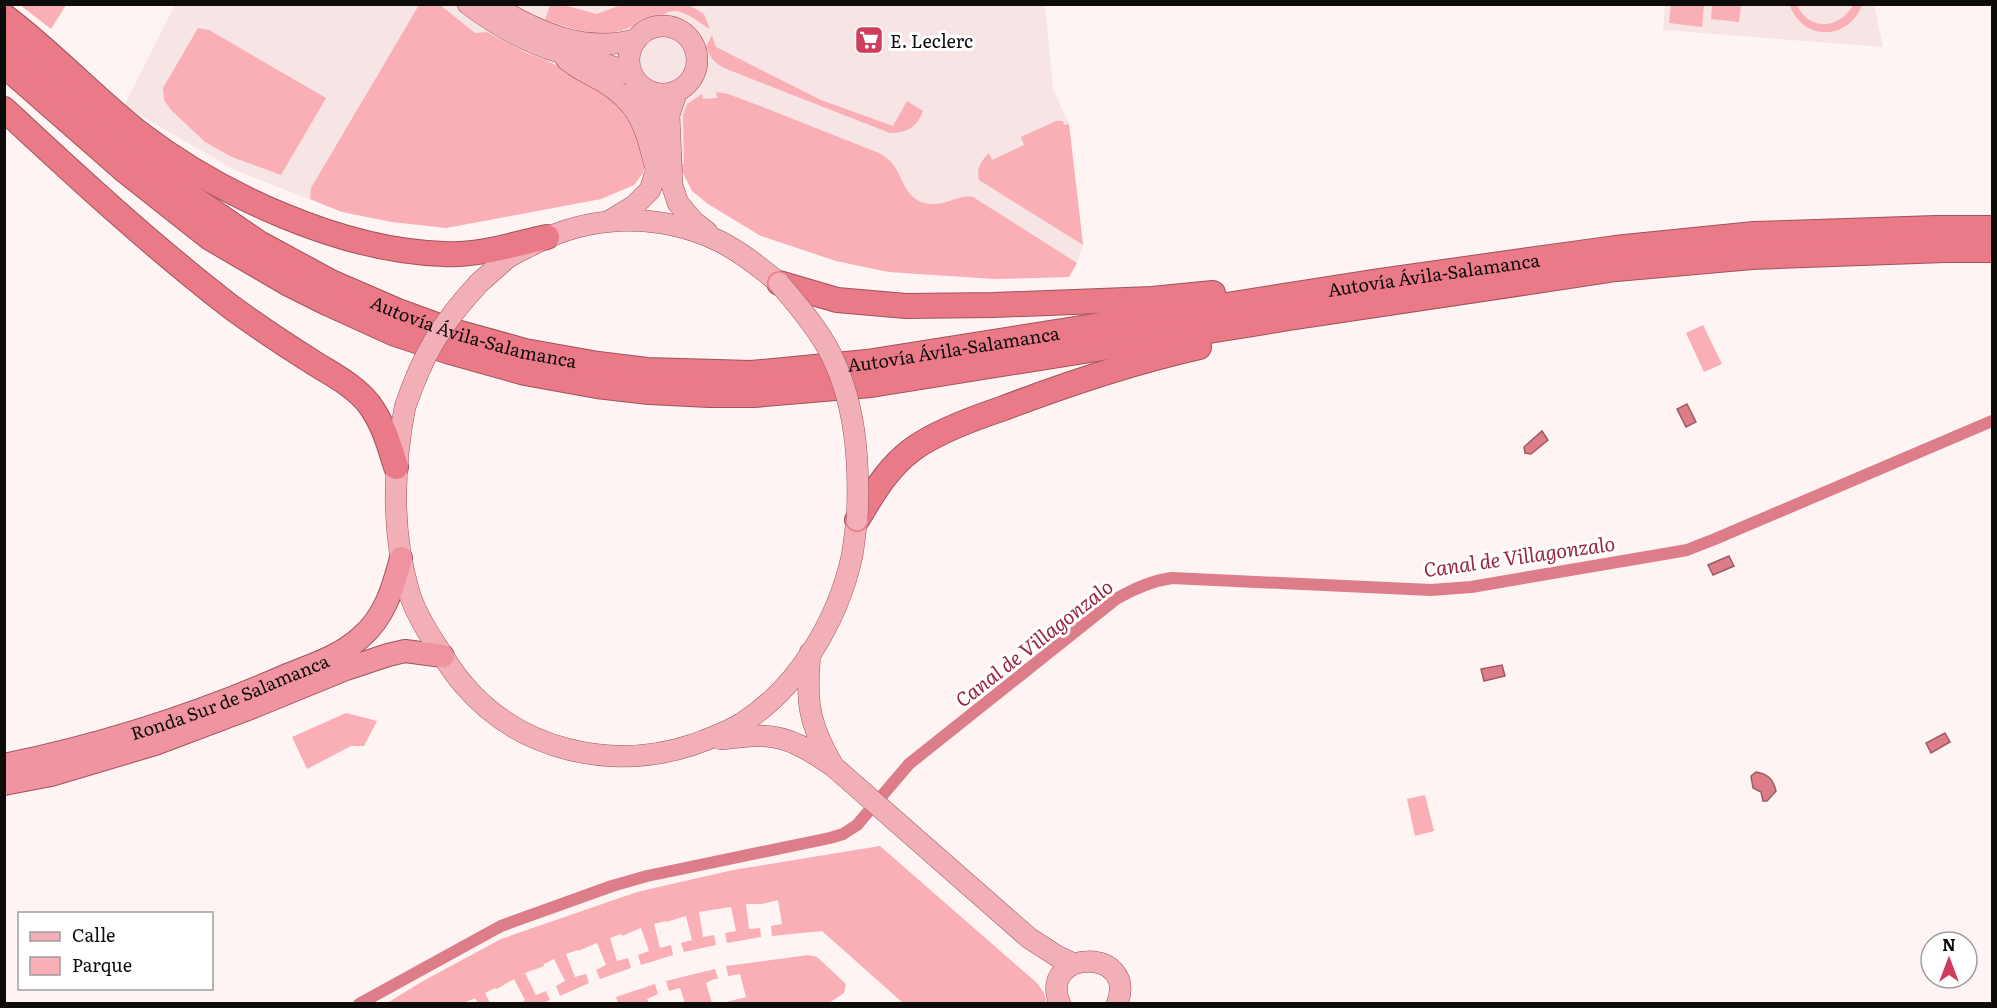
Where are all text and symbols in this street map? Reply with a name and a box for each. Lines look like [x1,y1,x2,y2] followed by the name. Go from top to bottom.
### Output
[853,24,885,56] supermarket icon: E. Leclerc
[890,27,973,54] place label: E. Leclerc
[1326,245,1542,302] street label: Autovía Ávila-Salamanca
[367,287,579,374] street label: Autovía Ávila-Salamanca
[846,318,1062,377] street label: Autovía Ávila-Salamanca
[1421,527,1617,583] water label: Canal de Villagonzalo
[948,571,1118,713] water label: Canal de Villagonzalo
[127,646,333,746] street label: Ronda Sur de Salamanca
[18,912,213,990] legend
[72,921,115,948] text: Calle
[1919,930,1979,990] north arrow
[1942,932,1956,956] text: N
[72,951,132,978] text: Parque

